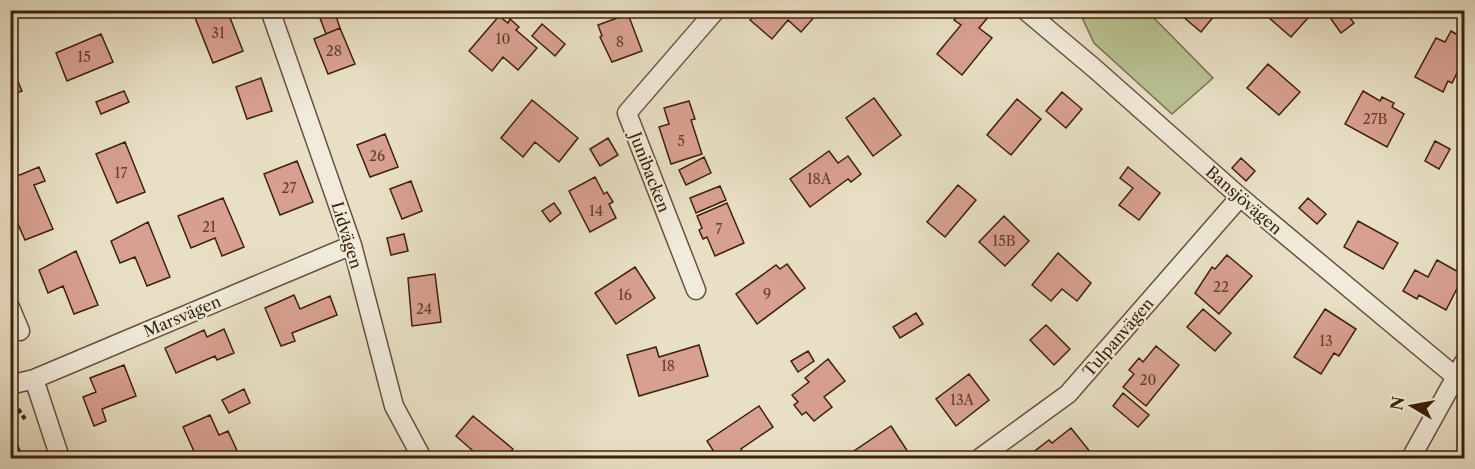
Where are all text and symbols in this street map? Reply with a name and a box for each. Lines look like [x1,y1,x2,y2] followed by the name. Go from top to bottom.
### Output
[211,24,225,42] house number: 31
[496,30,510,48] house number: 10
[616,33,624,51] house number: 8
[326,42,342,60] house number: 28
[77,48,91,66] house number: 15
[1363,110,1388,128] house number: 27B
[624,126,674,215] street label: Junibacken
[677,132,685,150] house number: 5
[369,147,385,165] house number: 26
[1202,161,1286,239] street label: Bansjövägen
[115,164,127,182] house number: 17
[807,170,832,188] house number: 18A
[282,179,297,197] house number: 27
[327,199,367,271] street label: Lidvägen
[589,202,603,220] house number: 14
[202,218,216,236] house number: 21
[716,220,723,238] house number: 7
[992,232,1016,250] house number: 15B
[1213,278,1229,296] house number: 22
[763,285,771,303] house number: 9
[618,286,632,304] house number: 16
[140,291,224,341] street label: Marsvägen
[1078,293,1158,381] street label: Tulpanvägen
[416,300,432,318] house number: 24
[1319,332,1333,350] house number: 13
[661,357,675,375] house number: 18
[1140,371,1157,389] house number: 20
[1382,376,1442,436] north arrow
[950,391,975,409] house number: 13A
[1386,395,1408,412] text: N

